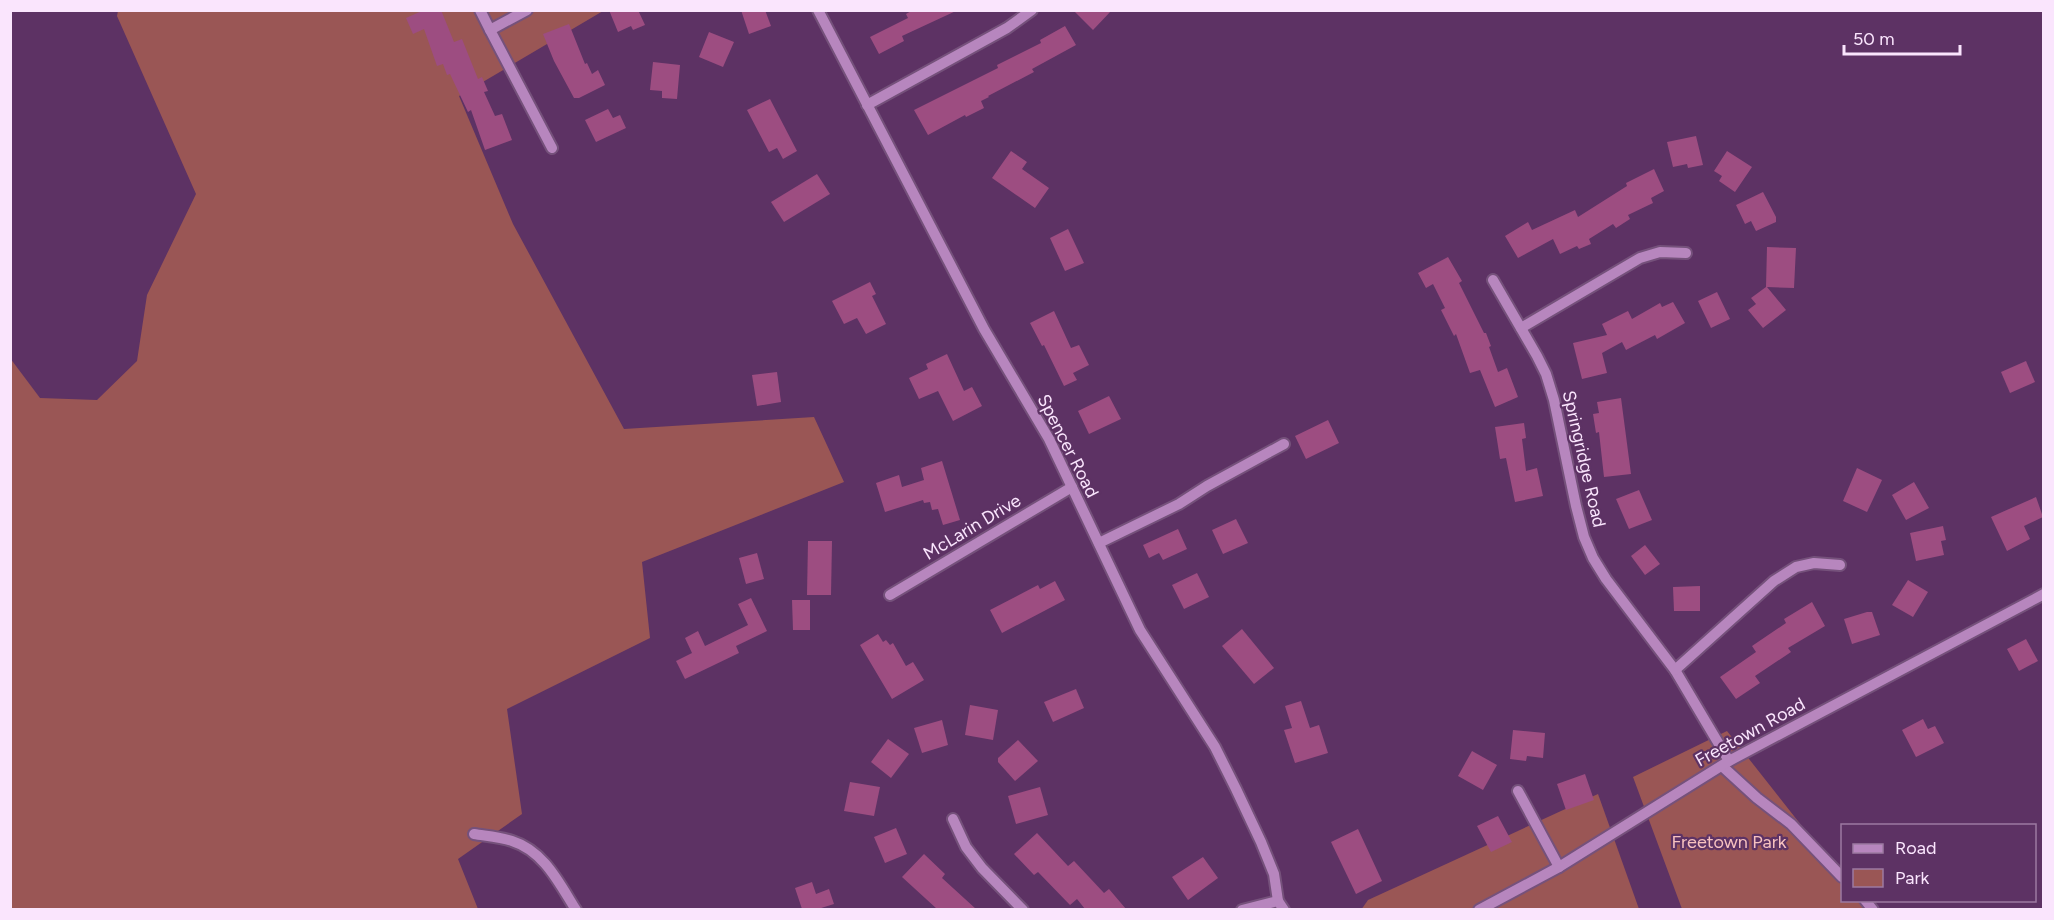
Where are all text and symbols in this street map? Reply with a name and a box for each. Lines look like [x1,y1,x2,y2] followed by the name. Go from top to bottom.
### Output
[1844,18,1960,56] scale bar
[1853,28,1895,50] text: 50 m
[1558,388,1610,530] street label: Springridge Road
[1033,391,1103,501] street label: Spencer Road
[919,489,1025,565] street label: McLarin Drive
[1691,693,1809,771] street label: Freetown Road
[1841,824,2036,902] legend
[1671,831,1787,853] park label: Freetown Park
[1895,837,1936,859] text: Road
[1895,867,1930,889] text: Park

